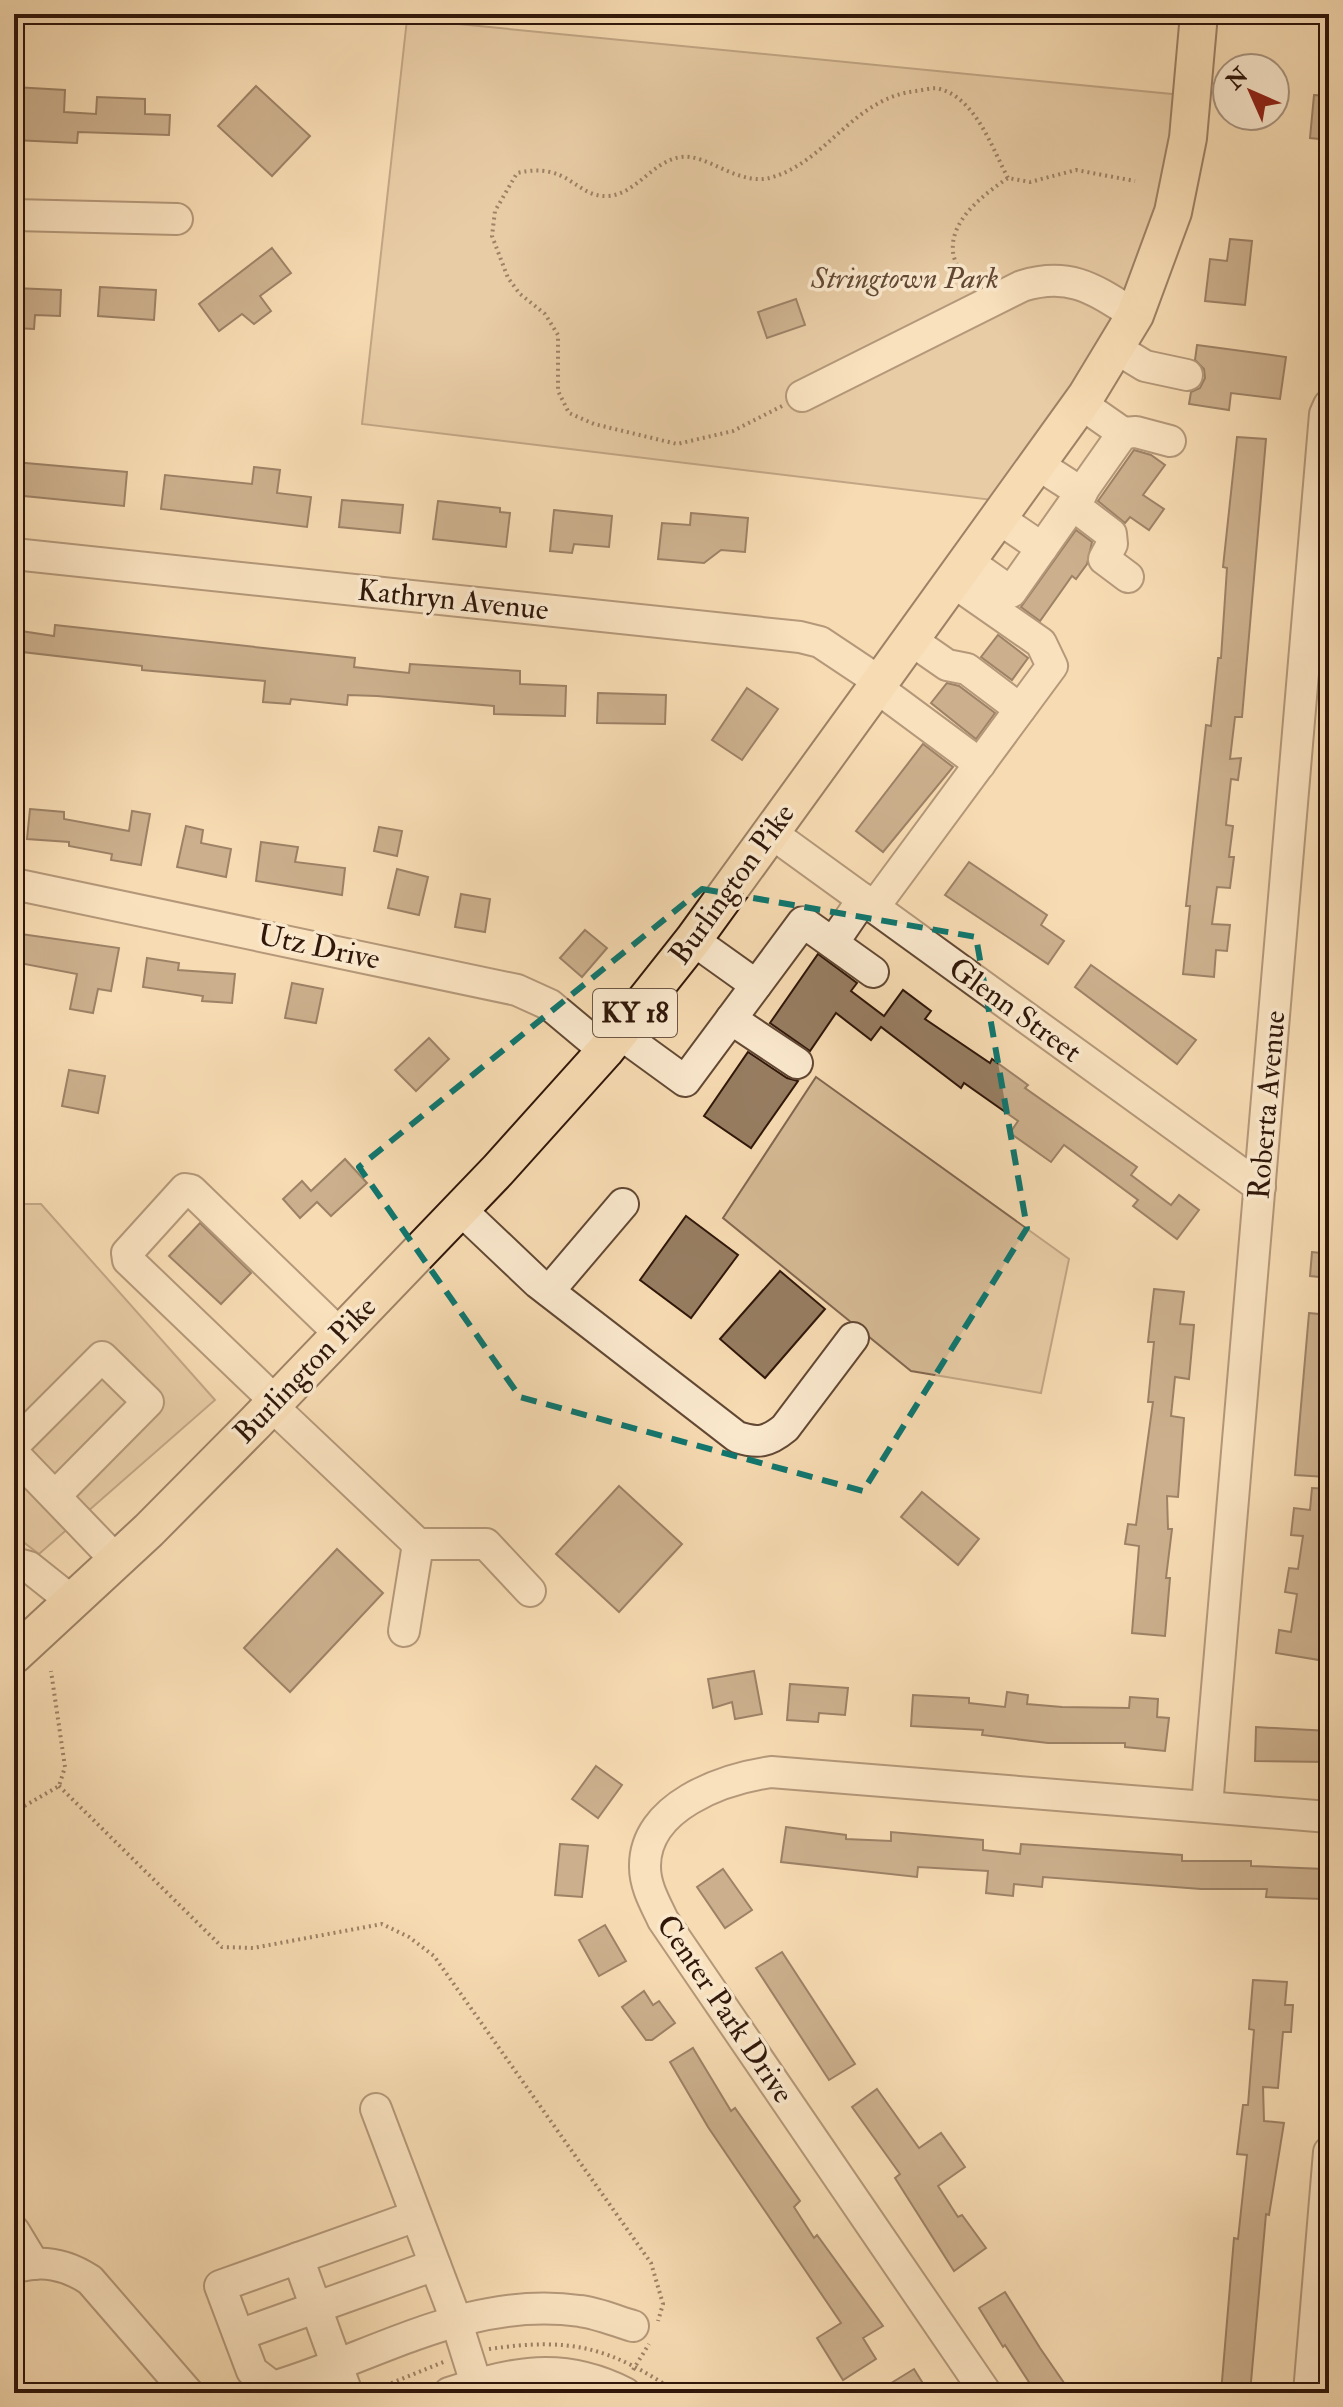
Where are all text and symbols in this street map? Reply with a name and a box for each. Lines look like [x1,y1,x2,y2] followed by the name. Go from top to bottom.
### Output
[1211,52,1291,132] north arrow
[1220,61,1255,96] text: N
[810,260,999,297] park label: Stringtown Park
[356,572,550,628] street label: Kathryn Avenue
[661,796,803,972] street label: Burlington Pike
[255,916,383,978] street label: Utz Drive
[941,950,1089,1071] street label: Glenn Street
[593,989,677,1037] road number: KY 18
[1240,1009,1294,1201] street label: Roberta Avenue
[226,1289,384,1451] street label: Burlington Pike
[648,1908,802,2110] street label: Center Park Drive

